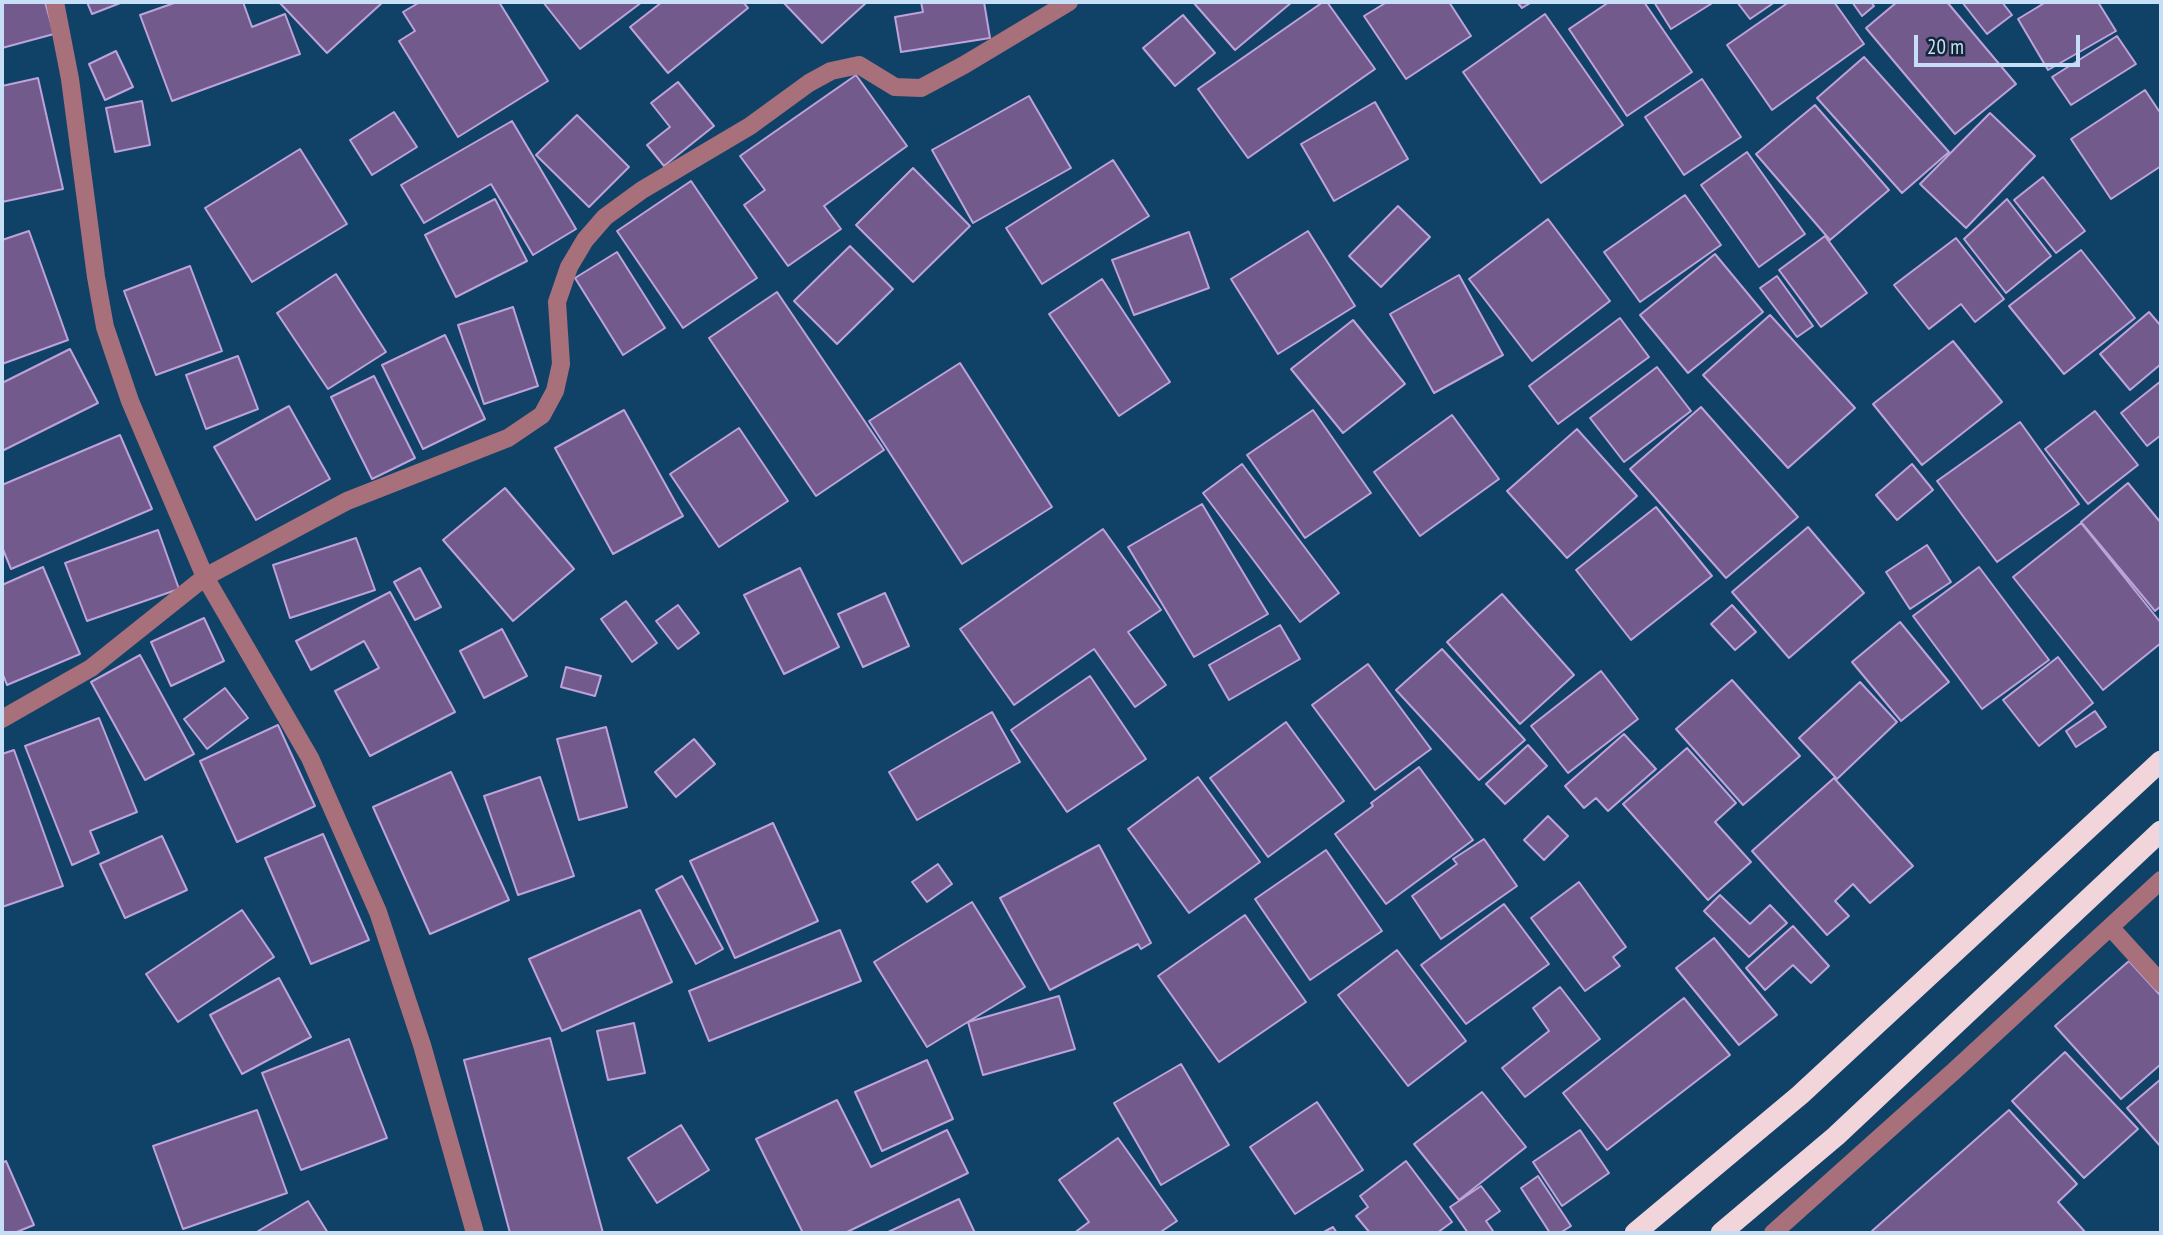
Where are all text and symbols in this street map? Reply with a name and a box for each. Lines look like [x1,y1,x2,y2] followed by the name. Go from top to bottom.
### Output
[1918,21,2084,65] scale bar
[1927,33,1964,60] text: 20 m

